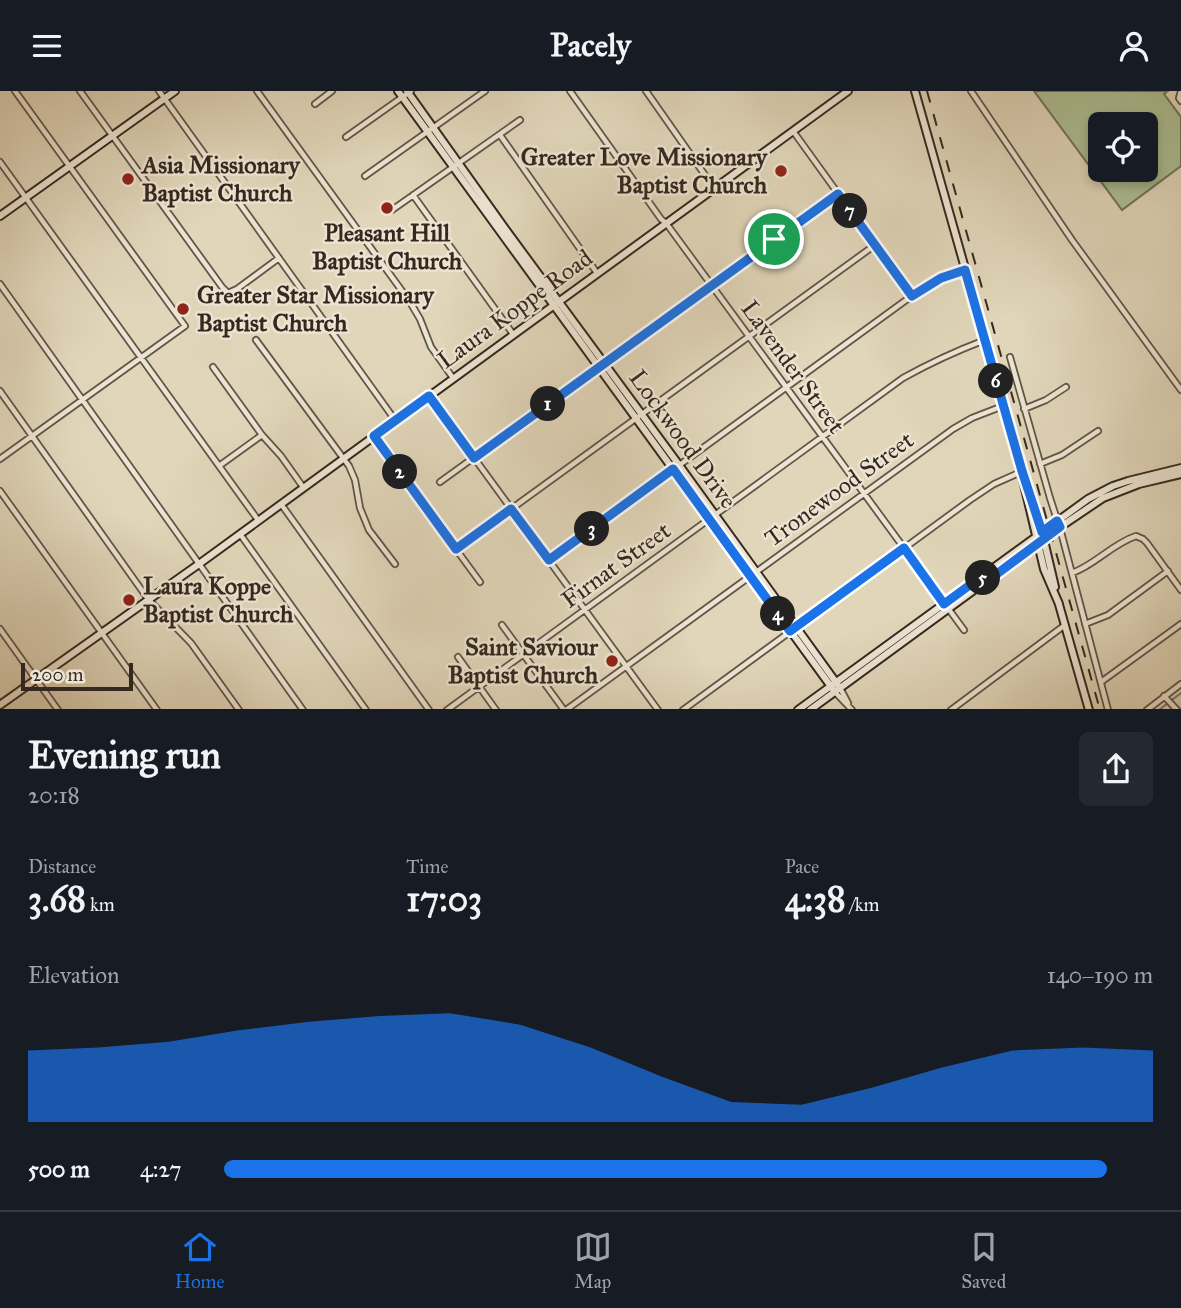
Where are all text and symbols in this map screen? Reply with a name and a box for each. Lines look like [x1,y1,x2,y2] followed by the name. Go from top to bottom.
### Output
[550,26,631,65] text: Pacely
[28,27,66,65] icon: menu
[1115,27,1153,65] icon: person
[1088,112,1158,182] map controls
[1088,112,1158,182] button: locate
[521,142,769,200] place label: Greater Love Missionary Baptist Church
[140,150,302,208] place label: Asia Missionary Baptist Church
[773,163,789,179] marker: Greater Love Missionary Baptist Church
[120,171,136,187] marker: Asia Missionary Baptist Church
[832,193,868,229] pin: 7
[844,199,855,222] text: 7
[379,200,395,216] marker: Pleasant Hill Baptist Church
[744,209,804,269] pin
[312,218,463,276] place label: Pleasant Hill Baptist Church
[755,220,793,258] icon: arrive
[432,243,598,375] street label: Laura Koppe Road
[197,280,435,338] place label: Greater Star Missionary Baptist Church
[735,294,852,440] street label: Lavender Street
[175,301,191,317] marker: Greater Star Missionary Baptist Church
[978,363,1014,399] pin: 6
[623,364,743,514] street label: Lockwood Drive
[991,369,1000,392] text: 6
[530,387,566,421] pin: 1
[544,392,551,415] text: 1
[759,425,920,553] street label: Tronewood Street
[382,455,418,489] pin: 2
[395,460,404,483] text: 2
[574,511,610,547] pin: 3
[556,515,677,615] street label: Firnat Street
[588,517,595,540] text: 3
[965,561,1000,595] pin: 5
[978,566,987,589] text: 5
[143,571,294,629] place label: Laura Koppe Baptist Church
[121,592,137,608] marker: Laura Koppe Baptist Church
[760,596,796,631] pin: 4
[772,602,783,625] text: 4
[448,632,599,690] place label: Saint Saviour Baptist Church
[604,653,620,669] marker: Saint Saviour Baptist Church
[21,661,133,692] scale bar
[32,663,84,686] text: 200 m
[28,732,221,778] text: Evening run
[1079,732,1153,806] button: share
[28,781,80,809] text: 20:18
[28,855,96,878] text: Distance
[406,855,448,878] text: Time
[785,855,819,878] text: Pace
[28,878,86,921] text: 3.68
[406,878,482,921] text: 17:03
[785,878,846,921] text: 4:38
[86,893,115,916] text: km
[846,893,880,916] text: /km
[28,961,119,989] text: Elevation
[1047,961,1153,989] text: 140–190 m
[28,1155,90,1183] text: 500 m
[140,1155,182,1183] text: 4:27
[175,1228,224,1293] tab: Home
[574,1228,612,1293] tab: Map
[961,1228,1006,1293] tab: Saved

